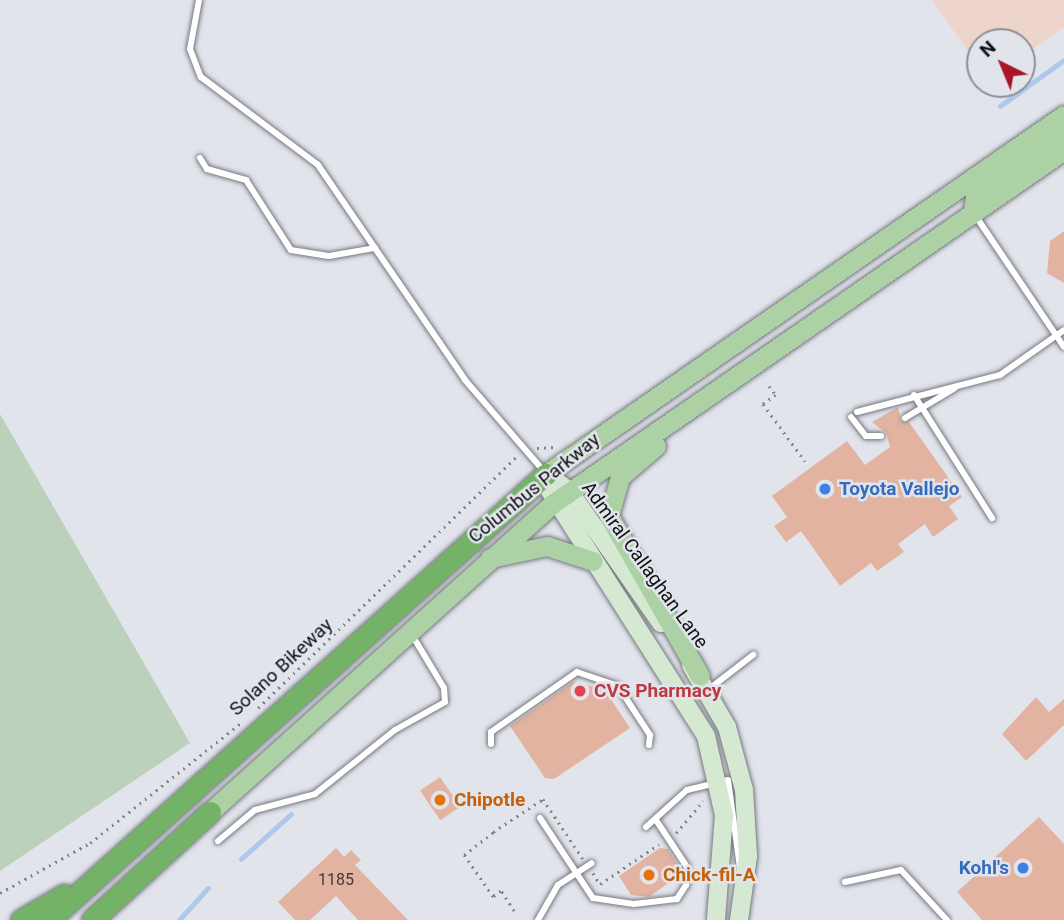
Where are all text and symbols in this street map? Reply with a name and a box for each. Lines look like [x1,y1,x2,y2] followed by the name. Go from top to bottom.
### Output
[966,28,1036,98] north arrow
[975,36,1000,62] text: N
[464,428,604,548] street label: Columbus Parkway
[577,477,713,653] street label: Admiral Callaghan Lane
[839,478,959,500] place label: Toyota Vallejo
[817,481,833,497] marker: Toyota Vallejo
[225,613,337,721] street label: Solano Bikeway
[594,680,721,702] place label: CVS Pharmacy
[572,683,588,699] marker: CVS Pharmacy
[454,789,525,811] place label: Chipotle
[432,792,448,808] marker: Chipotle
[959,857,1009,879] place label: Kohl's
[1015,860,1031,876] marker: Kohl's
[663,864,756,886] place label: Chick-fil-A
[641,867,657,883] marker: Chick-fil-A
[318,870,354,890] house number: 1185

